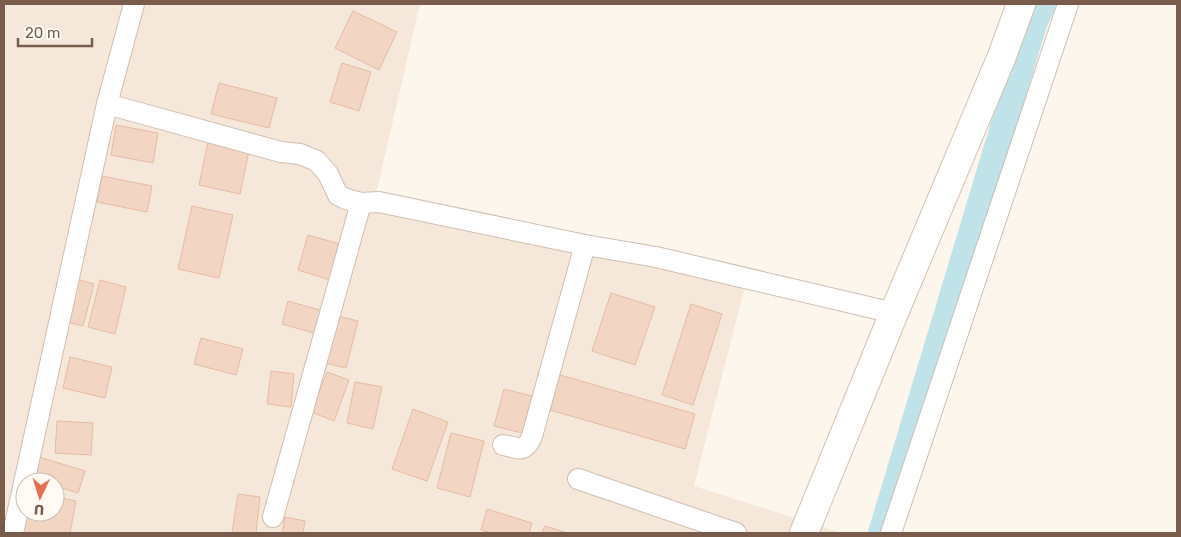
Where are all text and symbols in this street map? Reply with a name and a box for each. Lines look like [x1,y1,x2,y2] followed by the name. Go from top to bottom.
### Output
[18,15,91,47] scale bar
[25,24,60,42] text: 20 m
[15,472,65,522] north arrow
[33,501,45,518] text: U

